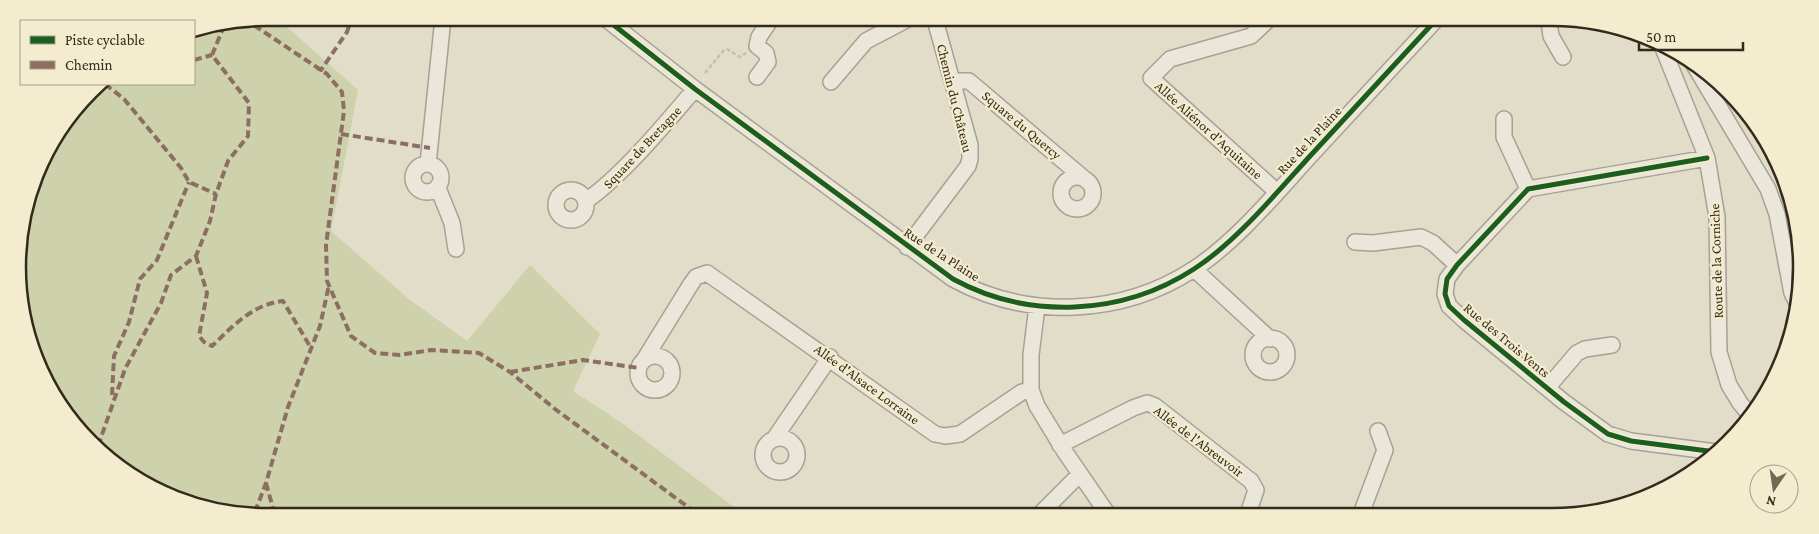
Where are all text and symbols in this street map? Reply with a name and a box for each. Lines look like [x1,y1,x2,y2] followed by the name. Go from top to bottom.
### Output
[20,20,195,85] legend
[1639,20,1743,52] scale bar
[1646,29,1676,45] text: 50 m
[65,32,145,49] text: Piste cyclable
[934,42,976,154] street label: Chemin du Château
[65,57,113,73] text: Chemin
[1152,78,1266,182] street label: Allée Aliénor d'Aquitaine
[979,87,1065,163] street label: Square du Quercy
[600,102,684,192] street label: Square de Bretagne
[1273,103,1345,177] street label: Rue de la Plaine
[1706,203,1726,319] street label: Route de la Corniche
[901,224,983,284] street label: Rue de la Plaine
[1461,299,1553,381] street label: Rue des Trois Vents
[811,340,923,428] street label: Allée d'Alsace Lorraine
[1151,402,1247,480] street label: Allée de l'Abreuvoir
[1749,464,1799,514] north arrow
[1764,493,1778,511] text: N

